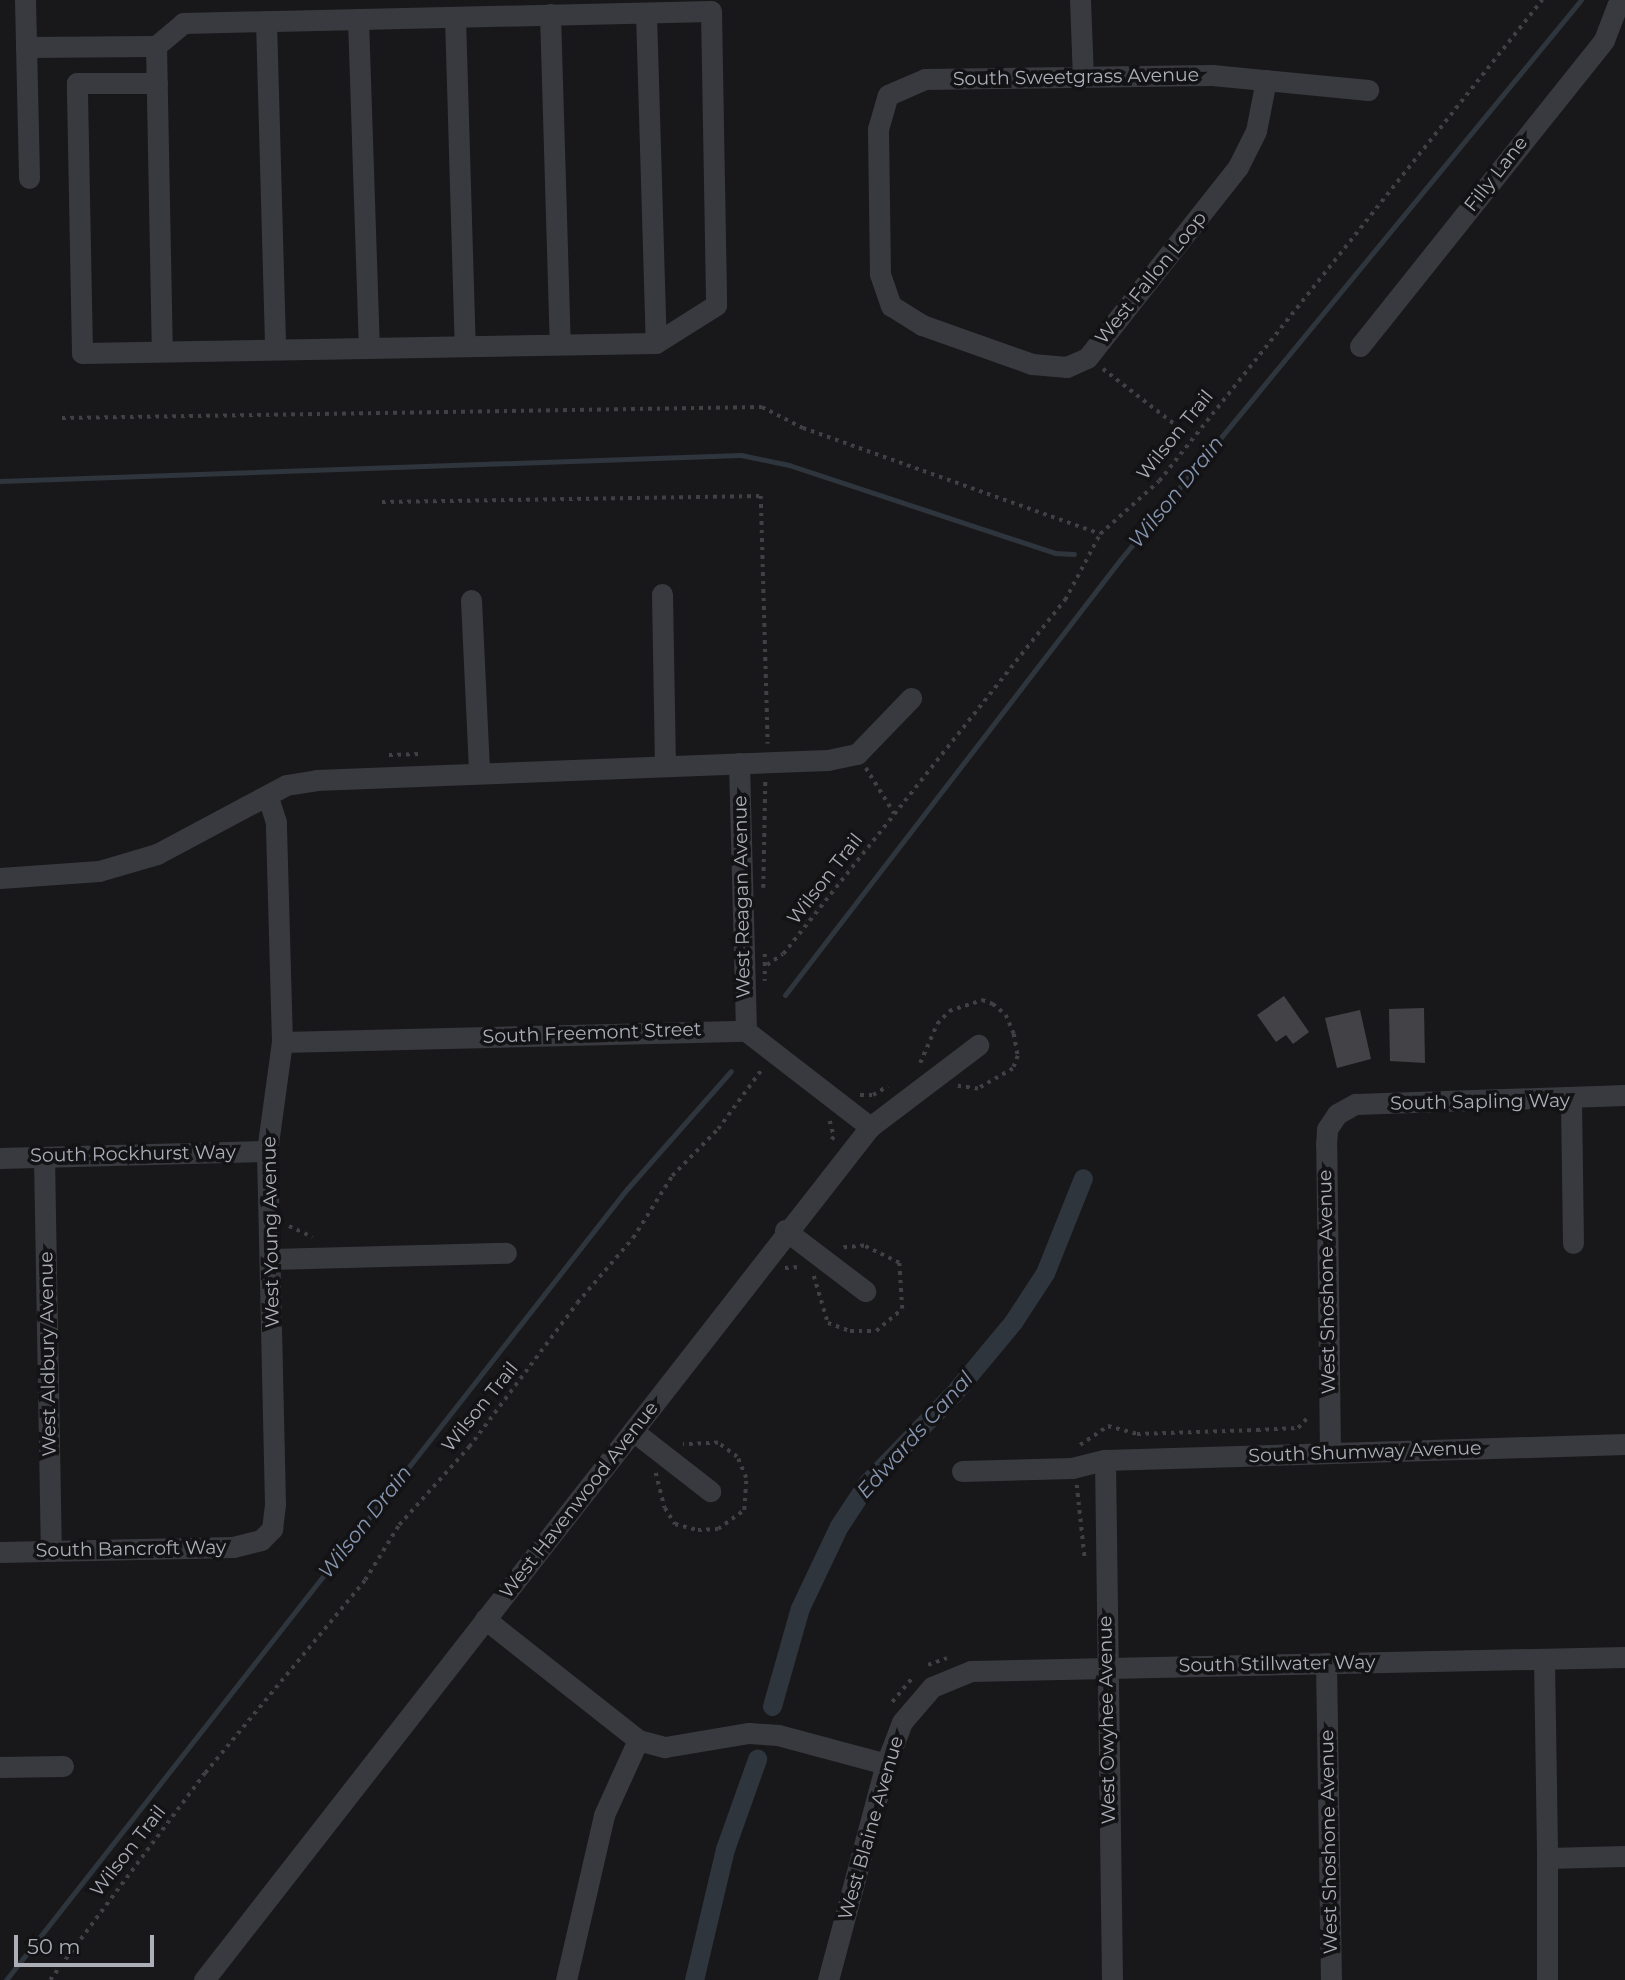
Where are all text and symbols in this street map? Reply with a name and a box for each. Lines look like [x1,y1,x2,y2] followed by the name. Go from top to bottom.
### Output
[953,63,1199,91] street label: South Sweetgrass Avenue
[1460,132,1532,216] street label: Filly Lane
[1091,207,1211,349] street label: West Fallon Loop
[1132,386,1218,484] street label: Wilson Trail
[1123,431,1229,553] water label: Wilson Drain
[729,795,755,999] street label: West Reagan Avenue
[782,829,868,929] street label: Wilson Trail
[482,1018,702,1048] street label: South Freemont Street
[1390,1089,1570,1115] street label: South Sapling Way
[258,1136,284,1328] street label: West Young Avenue
[30,1141,236,1167] street label: South Rockhurst Way
[1314,1169,1340,1395] street label: West Shoshone Avenue
[35,1251,61,1457] street label: West Aldbury Avenue
[437,1358,523,1456] street label: Wilson Trail
[852,1367,978,1503] water label: Edwards Canal
[495,1397,663,1603] street label: West Havenwood Avenue
[1248,1437,1482,1467] street label: South Shumway Avenue
[313,1460,417,1584] water label: Wilson Drain
[36,1536,226,1562] street label: South Bancroft Way
[1094,1615,1120,1825] street label: West Owyhee Avenue
[1178,1651,1376,1677] street label: South Stillwater Way
[1316,1729,1342,1955] street label: West Shoshone Avenue
[834,1733,908,1923] street label: West Blaine Avenue
[85,1801,171,1901] street label: Wilson Trail
[18,1920,158,1964] scale bar
[27,1934,81,1959] text: 50 m

